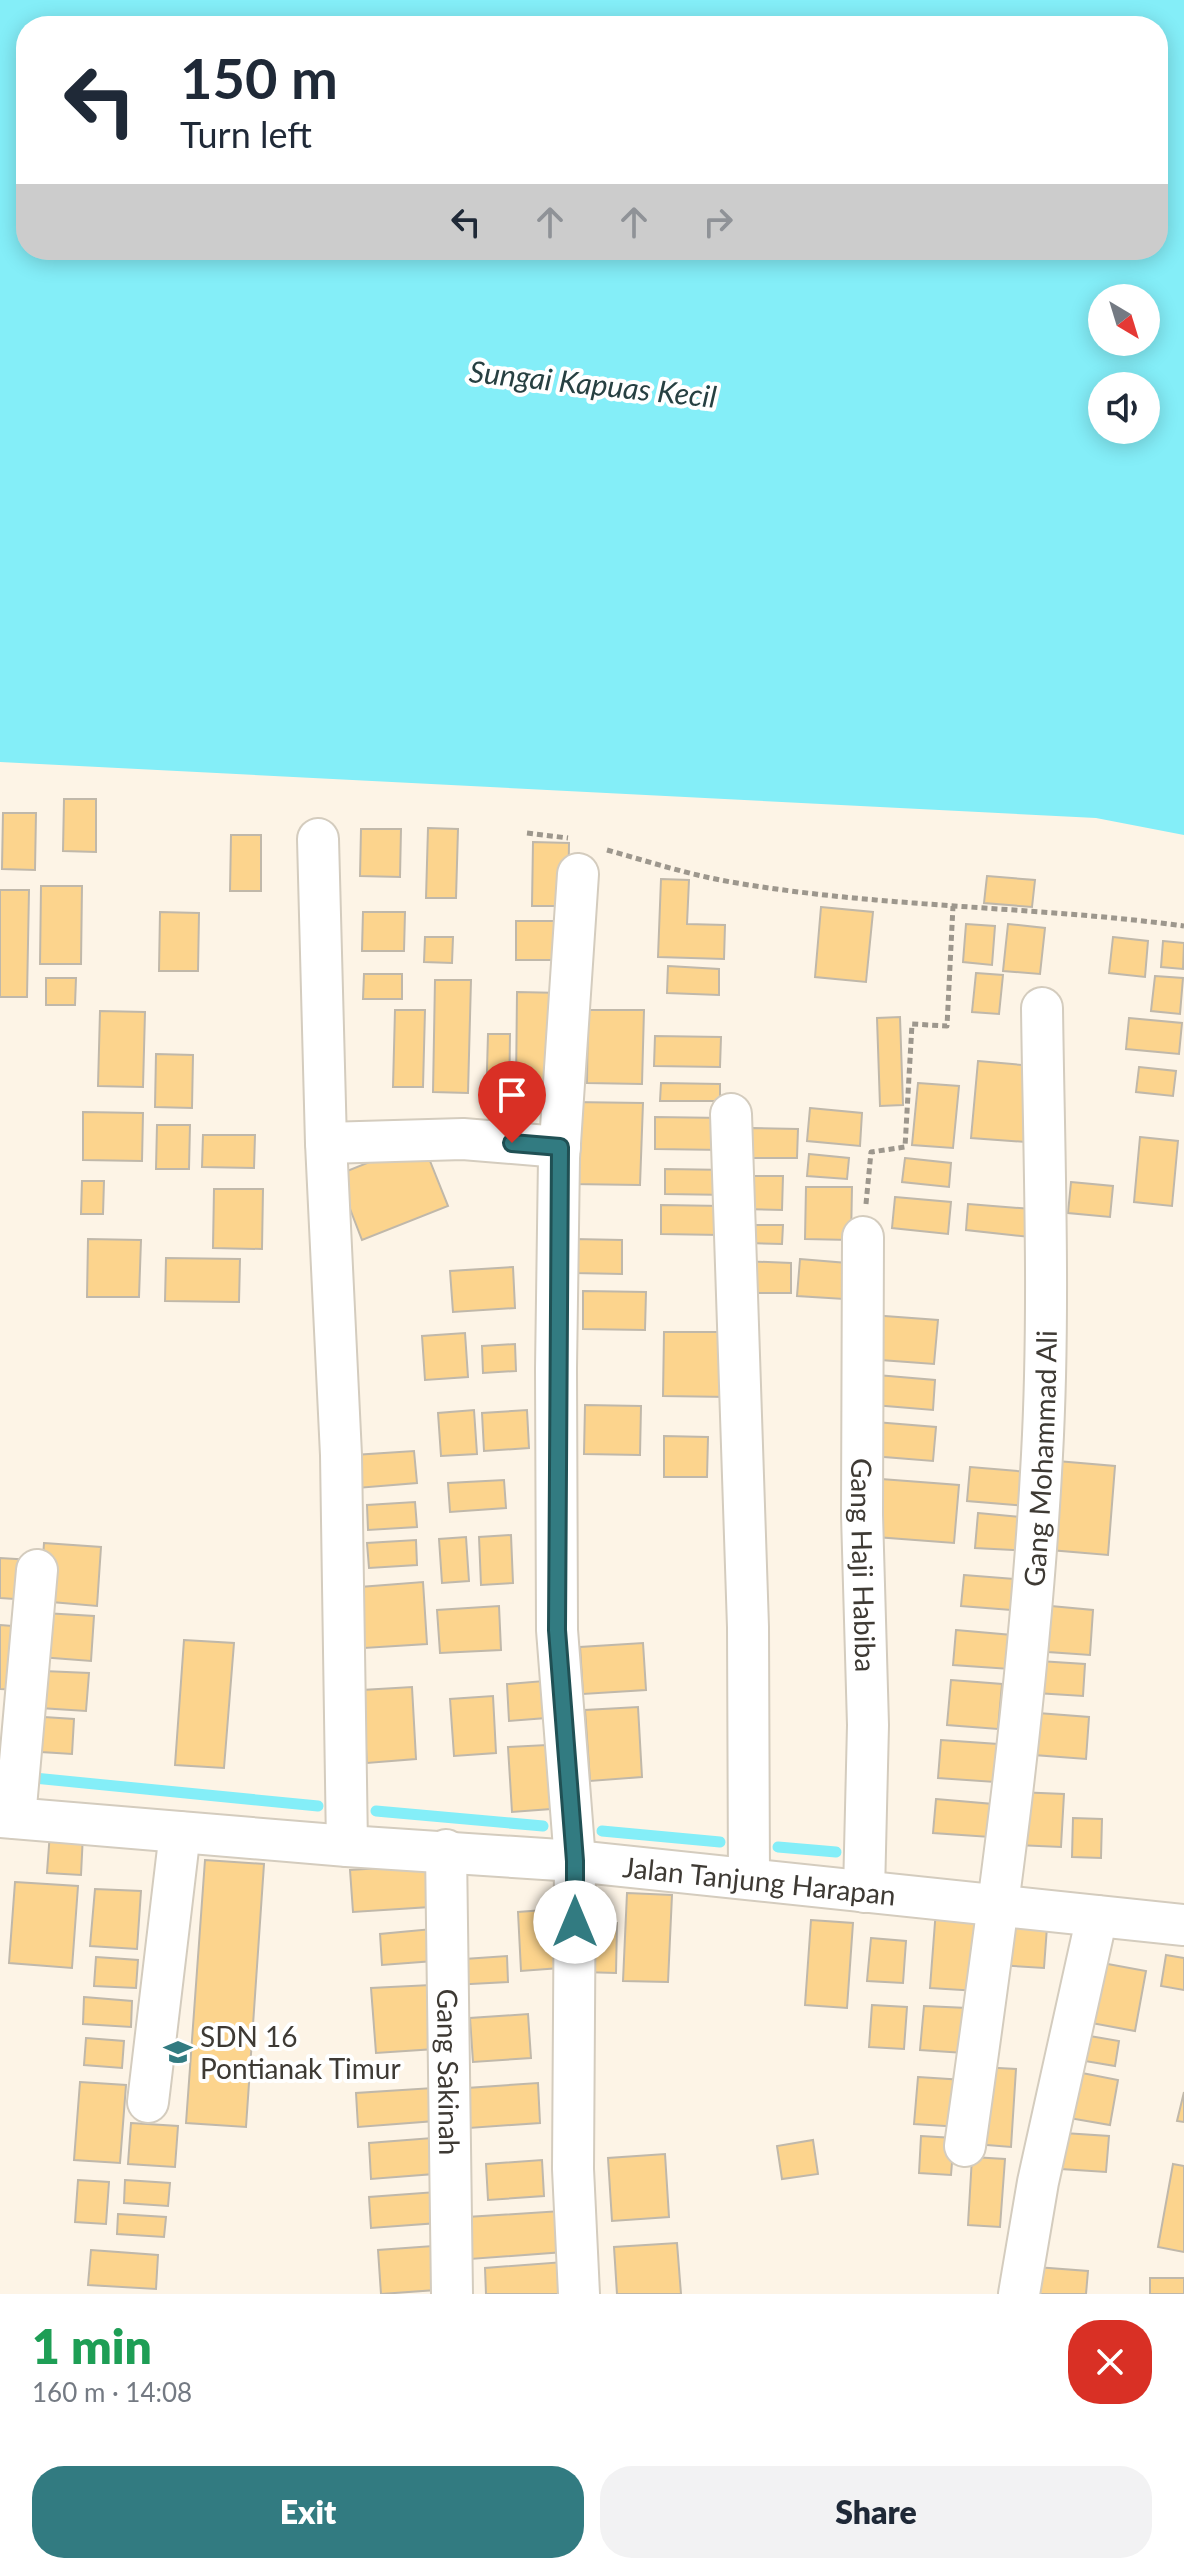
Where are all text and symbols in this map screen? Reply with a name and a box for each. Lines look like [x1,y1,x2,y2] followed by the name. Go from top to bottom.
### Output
[180,44,338,111] text: 150 m
[48,48,152,152] icon: left
[180,112,312,156] text: Turn left
[444,200,488,244] icon: left
[528,200,572,244] icon: ahead
[612,200,656,244] icon: ahead
[696,200,740,244] icon: right
[1088,284,1160,356] north arrow
[1088,284,1160,444] map controls
[468,352,719,414] water label: Sungai Kapuas Kecil
[1088,372,1160,444] button: sound
[478,1061,546,1143] pin
[490,1073,534,1117] icon: arrive
[1016,1330,1063,1588] street label: Gang Mohammad Ali
[845,1458,883,1672] street label: Gang Haji Habiba
[621,1849,897,1912] street label: Jalan Tanjung Harapan
[533,1880,617,1964] position arrow
[431,1988,467,2156] street label: Gang Sakinah
[200,2019,401,2085] place label: SDN 16 Pontianak Timur
[163,2037,193,2067] school or university icon: SDN 16 Pontianak Timur
[32,2317,152,2374] text: 1 min
[1068,2320,1152,2404] button: close
[32,2376,192,2408] text: 160 m · 14:08
[32,2466,584,2558] button: Exit
[600,2466,1152,2558] button: Share

